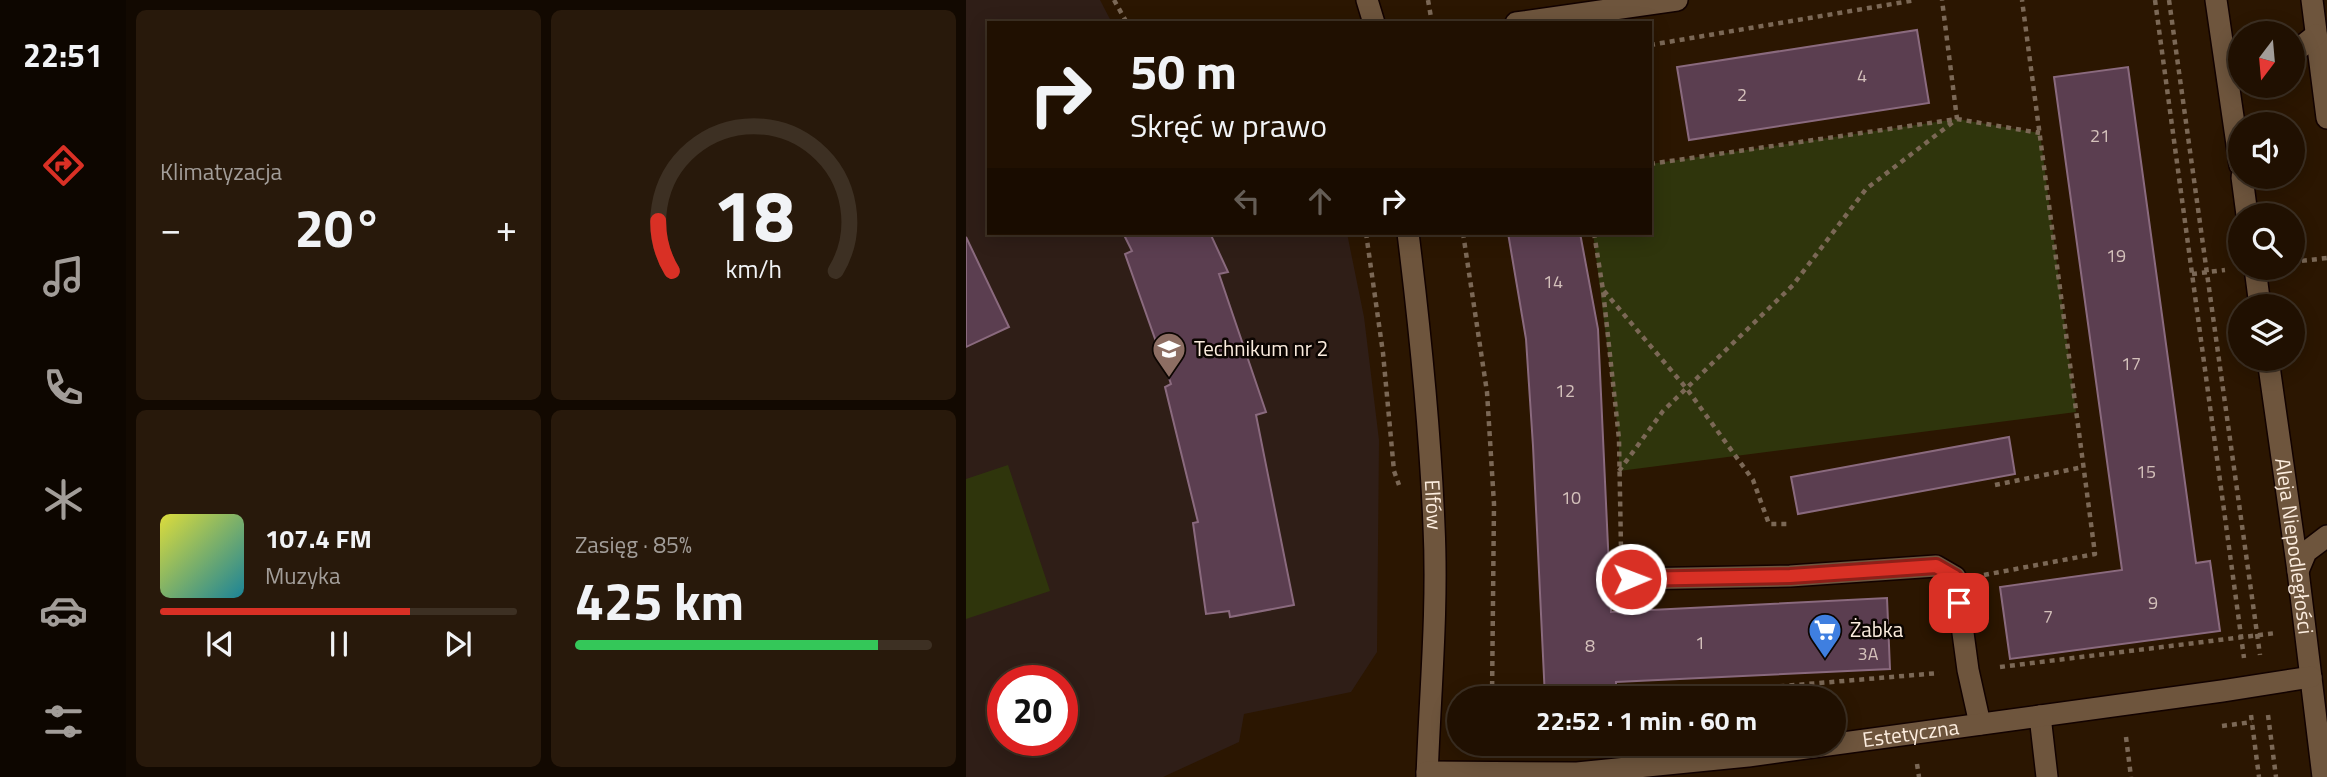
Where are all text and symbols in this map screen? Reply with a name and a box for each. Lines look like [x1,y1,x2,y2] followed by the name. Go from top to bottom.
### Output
[2228,21,2305,98] north arrow
[2228,21,2305,371] map controls
[23,31,103,79] text: 22:51
[1130,33,1237,108] text: 50 m
[1015,49,1106,140] icon: right
[1857,62,1867,89] house number: 4
[1737,81,1747,108] house number: 2
[1130,101,1327,149] text: Skręć w prawo
[2228,112,2305,189] button: sound
[2090,122,2110,149] house number: 21
[39,141,88,190] icon: directions
[160,154,282,189] text: Klimatyzacja
[713,159,794,269] text: 18
[1228,182,1266,220] icon: left
[1301,182,1339,220] icon: ahead
[1374,182,1412,220] icon: right
[295,188,382,267] text: 20°
[160,199,181,257] text: −
[496,199,517,257] text: +
[2228,203,2305,280] button: search
[2106,242,2126,269] house number: 19
[725,250,782,288] text: km/h
[39,252,88,301] icon: music
[1543,268,1563,295] house number: 14
[2228,294,2305,371] button: layers
[1150,330,1188,379] school or university icon: Technikum nr 2
[1194,332,1328,364] place label: Technikum nr 2
[2121,350,2141,377] house number: 17
[39,363,88,412] icon: phone
[1555,377,1575,404] house number: 12
[2267,456,2323,636] street label: Aleja Niepodległości
[2136,458,2156,485] house number: 15
[39,475,88,524] icon: climate
[1417,479,1451,531] street label: Elfów
[1561,484,1581,511] house number: 10
[265,519,372,558] text: 107.4 FM
[575,527,692,562] text: Zasięg · 85%
[1594,542,1668,616] position arrow
[265,558,341,593] text: Muzyka
[575,561,744,640] text: 425 km
[1929,573,1989,633] pin
[1940,584,1978,622] icon: arrive
[39,586,88,635] icon: car
[2148,589,2158,616] house number: 9
[2043,603,2053,630] house number: 7
[1806,611,1844,660] supermarket icon: Żabka
[1850,613,1904,645] place label: Żabka
[201,625,239,663] icon: previous
[320,625,358,663] icon: pause
[439,625,477,663] icon: next
[1695,629,1705,656] house number: 1
[1585,632,1595,659] house number: 8
[1858,640,1879,667] house number: 3A
[987,665,1078,756] speed limit sign: 20
[39,697,88,746] icon: filters
[1536,701,1757,740] text: 22:52 · 1 min · 60 m
[1860,710,1961,755] street label: Estetyczna

